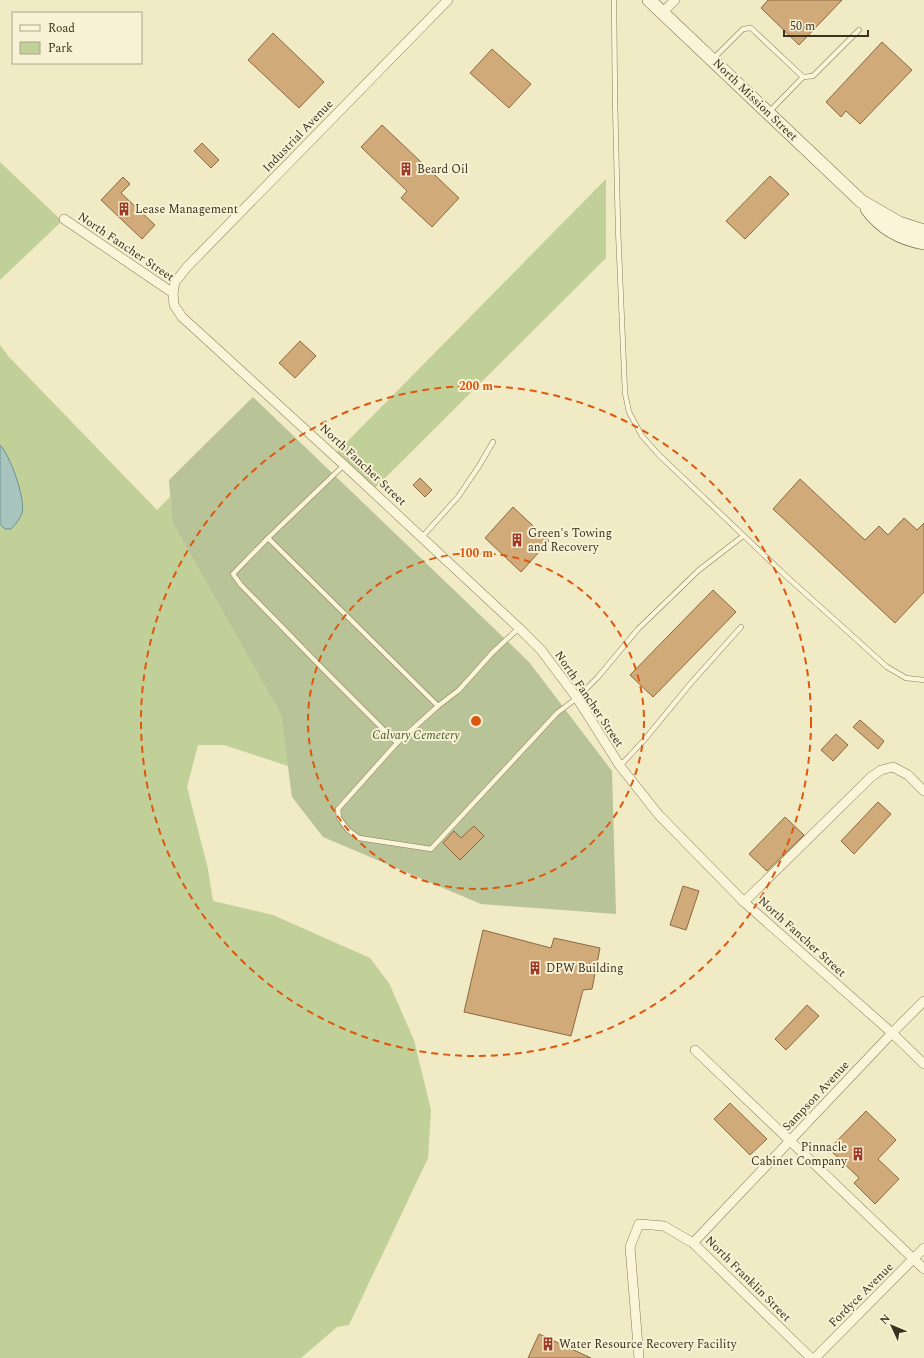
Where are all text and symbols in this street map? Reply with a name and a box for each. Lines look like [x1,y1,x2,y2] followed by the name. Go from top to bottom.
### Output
[12,12,142,64] legend
[784,12,868,38] scale bar
[790,17,815,36] text: 50 m
[48,19,75,38] text: Road
[48,39,73,58] text: Park
[708,54,802,146] street label: North Mission Street
[258,95,338,177] street label: Industrial Avenue
[417,160,468,179] place label: Beard Oil
[398,161,414,177] building icon: Beard Oil
[135,200,238,219] place label: Lease Management
[116,201,132,217] building icon: Lease Management
[74,208,178,286] street label: North Fancher Street
[459,377,493,396] text: 200 m
[315,420,411,510] street label: North Fancher Street
[528,524,612,557] place label: Green's Towing and Recovery
[509,532,525,548] building icon: Green's Towing and Recovery
[459,544,493,563] text: 100 m
[550,647,628,751] street label: North Fancher Street
[469,714,483,728] centre of rings
[372,726,460,745] park label: Calvary Cemetery
[754,892,850,982] street label: North Fancher Street
[546,959,624,978] place label: DPW Building
[527,960,543,976] building icon: DPW Building
[778,1056,854,1136] street label: Sampson Avenue
[751,1138,848,1171] place label: Pinnacle Cabinet Company
[850,1146,866,1162] building icon: Pinnacle Cabinet Company
[701,1232,795,1326] street label: North Franklin Street
[824,1258,898,1332] street label: Fordyce Avenue
[872,1306,912,1346] north arrow
[876,1310,894,1329] text: N
[559,1335,738,1354] place label: Water Resource Recovery Facility
[540,1336,556,1352] building icon: Water Resource Recovery Facility

